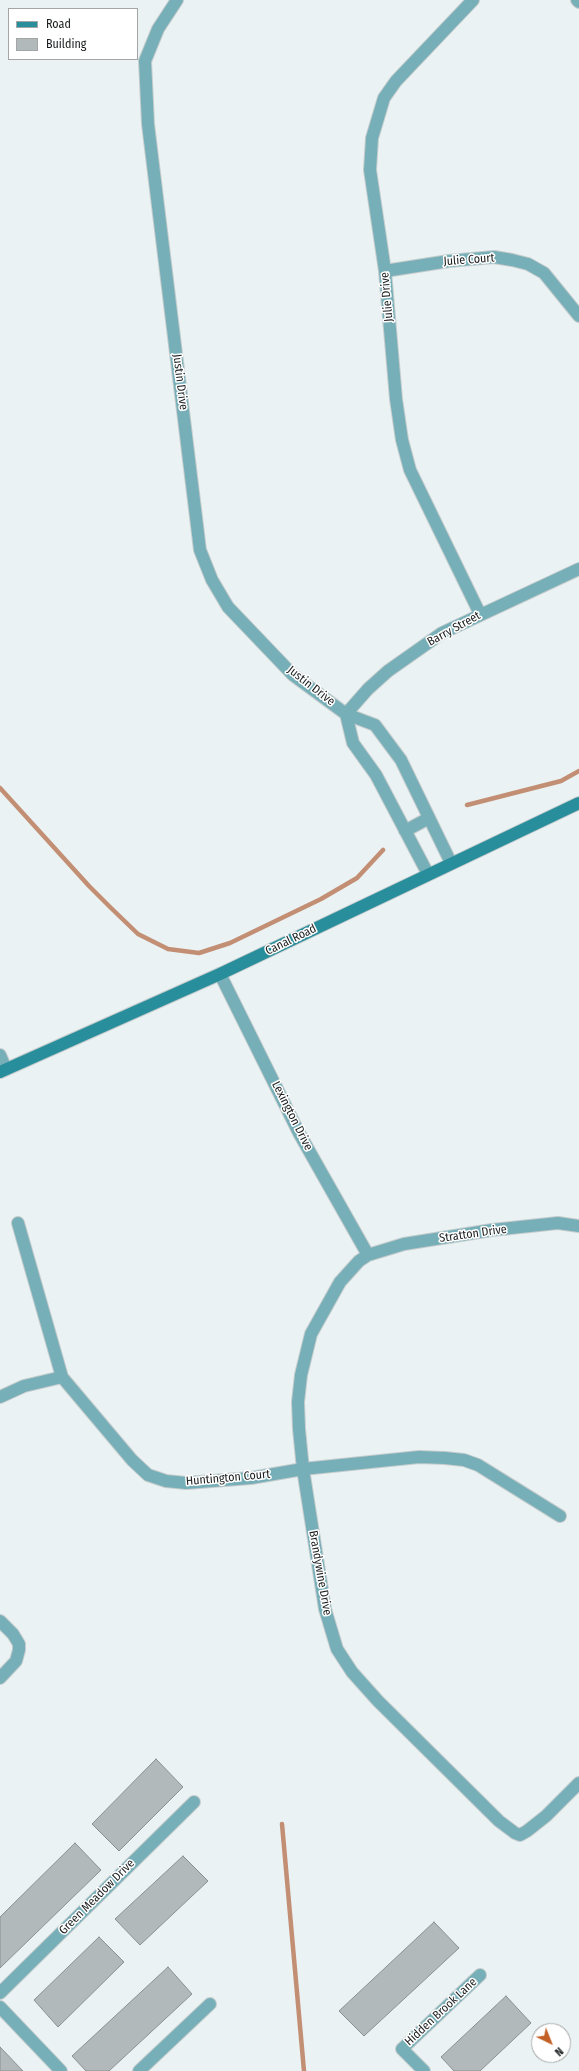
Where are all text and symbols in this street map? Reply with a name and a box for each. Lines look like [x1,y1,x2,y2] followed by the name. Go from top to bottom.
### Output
[8,8,138,60] legend
[46,17,71,31] text: Road
[46,37,86,51] text: Building
[443,251,495,269] street label: Julie Court
[378,272,396,322] street label: Julie Drive
[169,353,191,411] street label: Justin Drive
[425,609,483,649] street label: Barry Street
[284,663,338,709] street label: Justin Drive
[263,922,319,958] street label: Canal Road
[268,1079,316,1153] street label: Lexington Drive
[438,1222,508,1246] street label: Stratton Drive
[185,1467,271,1489] street label: Huntington Court
[305,1530,335,1616] street label: Brandywine Drive
[56,1856,138,1938] street label: Green Meadow Drive
[402,1975,480,2049] street label: Hidden Brook Lane
[531,2023,571,2063] north arrow
[552,2044,566,2058] text: N

